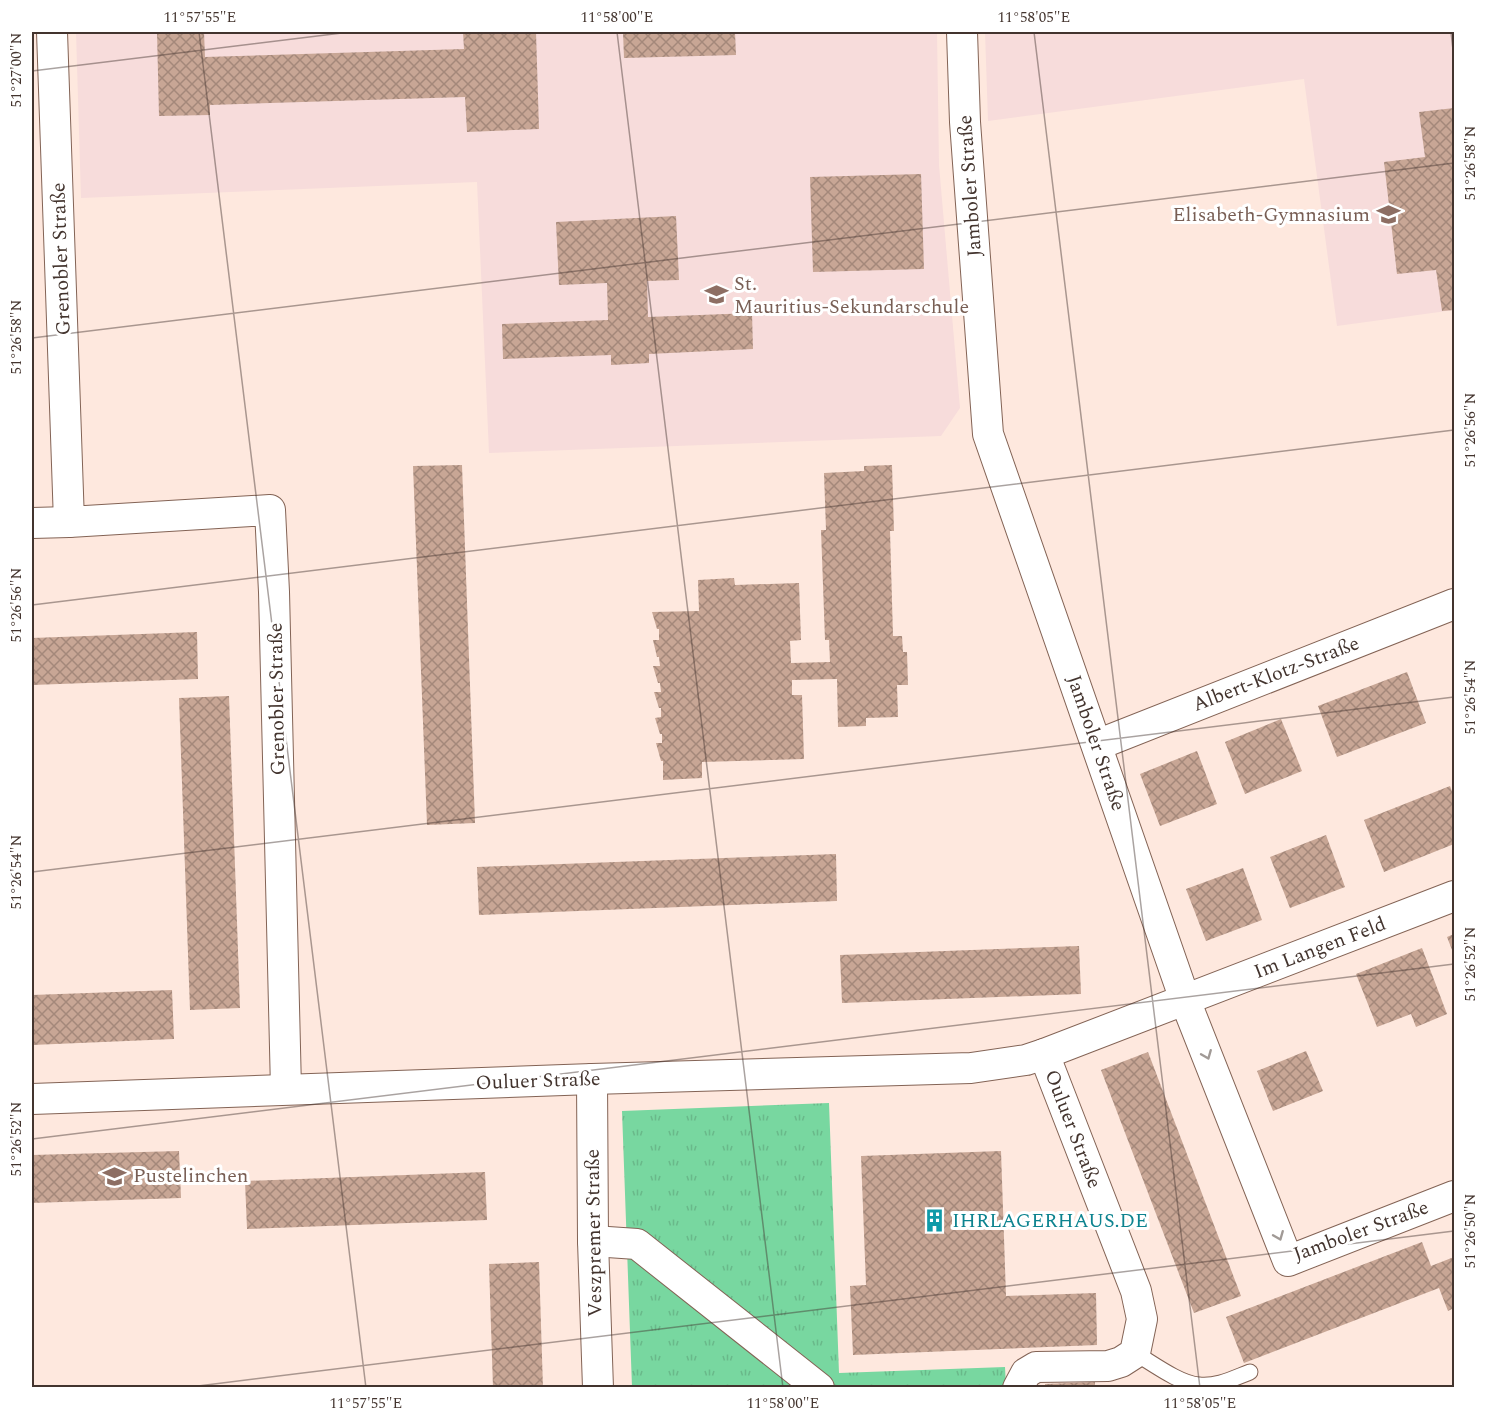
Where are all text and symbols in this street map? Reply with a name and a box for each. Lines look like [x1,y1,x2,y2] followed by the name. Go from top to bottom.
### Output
[164,6,236,29] text: 11°57'55"E
[581,6,653,29] text: 11°58'00"E
[998,6,1070,29] text: 11°58'05"E
[5,32,28,108] text: 51°27'00"N
[950,114,990,258] street label: Jamboler Straße
[1459,125,1482,201] text: 51°26'58"N
[43,182,79,336] street label: Grenobler Straße
[1173,200,1370,230] place label: Elisabeth-Gymnasium
[1375,202,1401,228] school or university icon: Elisabeth-Gymnasium
[734,269,969,322] place label: St. Mauritius-Sekundarschule
[703,282,729,308] school or university icon: St. Mauritius-Sekundarschule
[5,299,28,375] text: 51°26'58"N
[1459,392,1482,468] text: 51°26'56"N
[5,567,28,643] text: 51°26'56"N
[261,622,293,776] street label: Grenobler Straße
[1188,628,1364,720] street label: Albert-Klotz-Straße
[1459,659,1482,735] text: 51°26'54"N
[1059,671,1133,815] street label: Jamboler Straße
[5,834,28,910] text: 51°26'54"N
[1250,909,1390,987] street label: Im Langen Feld
[1459,926,1482,1002] text: 51°26'52"N
[1200,1049,1212,1060] one-way arrow
[475,1064,601,1098] street label: Ouluer Straße
[1037,1065,1109,1193] street label: Ouluer Straße
[5,1101,28,1177] text: 51°26'52"N
[578,1149,610,1317] street label: Veszpremer Straße
[133,1161,249,1191] place label: Pustelinchen
[102,1163,128,1189] school or university icon: Pustelinchen
[1289,1193,1433,1269] street label: Jamboler Straße
[1459,1193,1482,1269] text: 51°26'50"N
[952,1206,1148,1236] place label: IHRLAGERHAUS.DE
[921,1208,947,1234] building icon: IHRLAGERHAUS.DE
[1271,1231,1284,1241] one-way arrow
[330,1392,402,1415] text: 11°57'55"E
[747,1392,819,1415] text: 11°58'00"E
[1164,1392,1236,1415] text: 11°58'05"E

